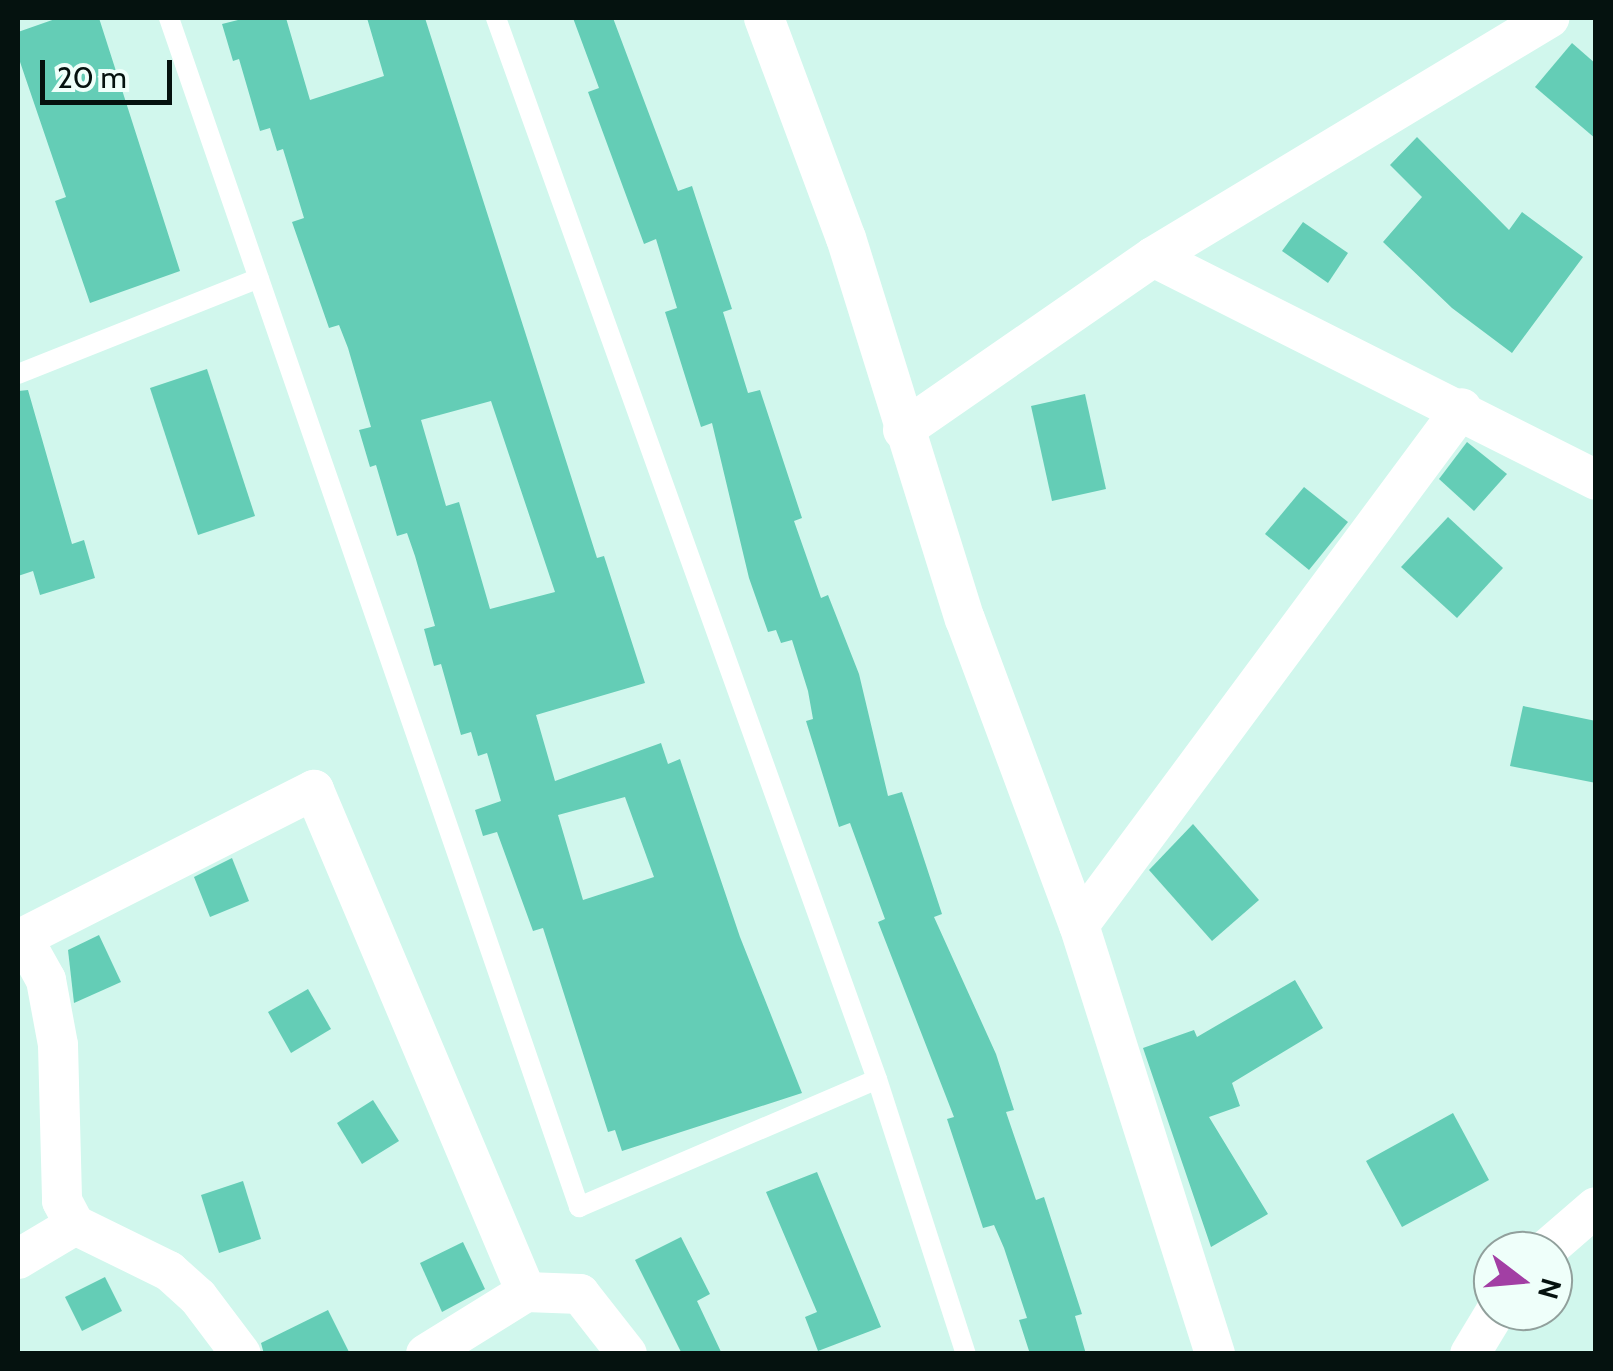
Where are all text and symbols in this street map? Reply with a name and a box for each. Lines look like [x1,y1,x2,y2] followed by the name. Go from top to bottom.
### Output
[45,40,178,102] scale bar
[57,59,127,96] text: 20 m
[1473,1231,1573,1331] north arrow
[1531,1275,1569,1303] text: N

